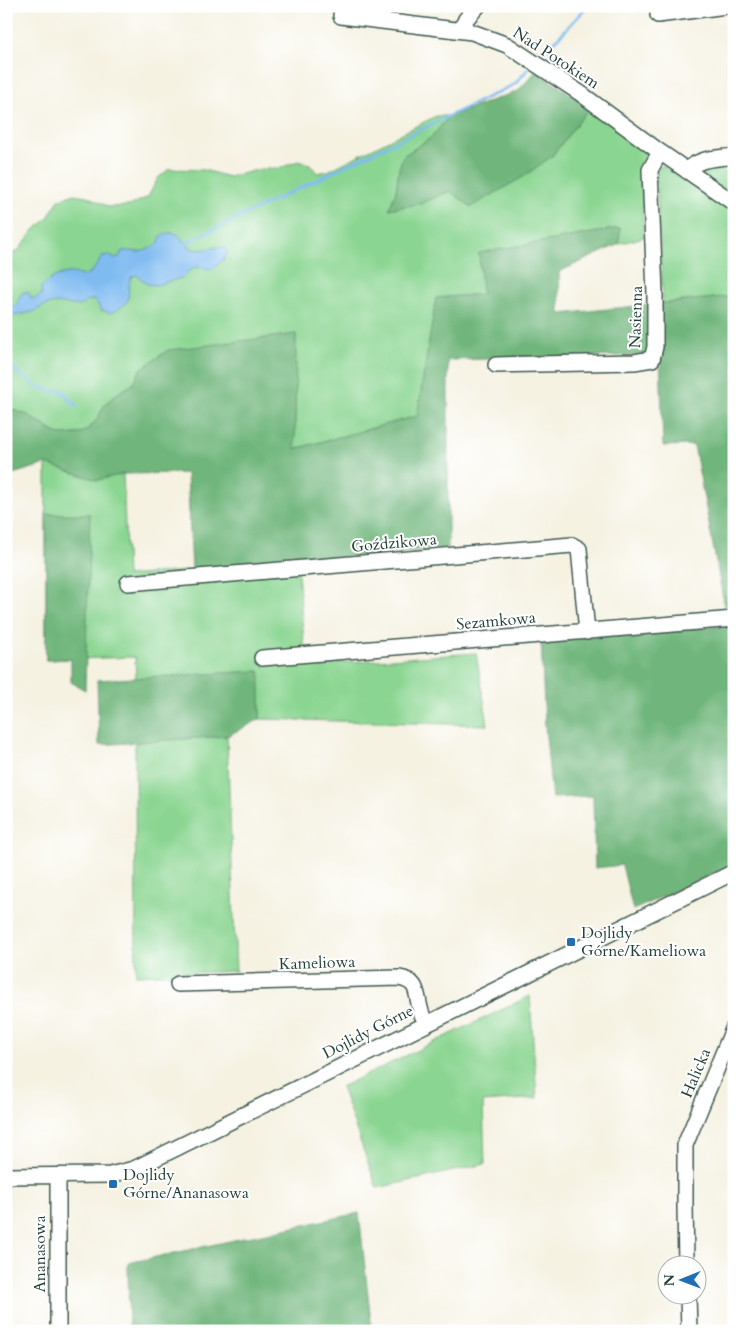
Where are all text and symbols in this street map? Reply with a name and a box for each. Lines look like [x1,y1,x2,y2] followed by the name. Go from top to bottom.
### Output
[508,22,604,94] street label: Nad Potokiem
[624,285,648,349] street label: Nasienna
[350,528,438,558] street label: Goździkowa
[455,607,537,635] street label: Sezamkowa
[581,922,706,962] place label: Dojlidy Górne/Kameliowa
[565,936,577,948] marker: Dojlidy Górne/Kameliowa
[278,951,356,975] street label: Kameliowa
[319,1000,417,1064] street label: Dojlidy Górne
[676,1045,716,1101] street label: Halicka
[123,1164,249,1204] place label: Dojlidy Górne/Ananasowa
[107,1178,119,1190] marker: Dojlidy Górne/Ananasowa
[29,1215,51,1293] street label: Ananasowa
[658,1254,708,1304] north arrow
[660,1274,679,1286] text: N

